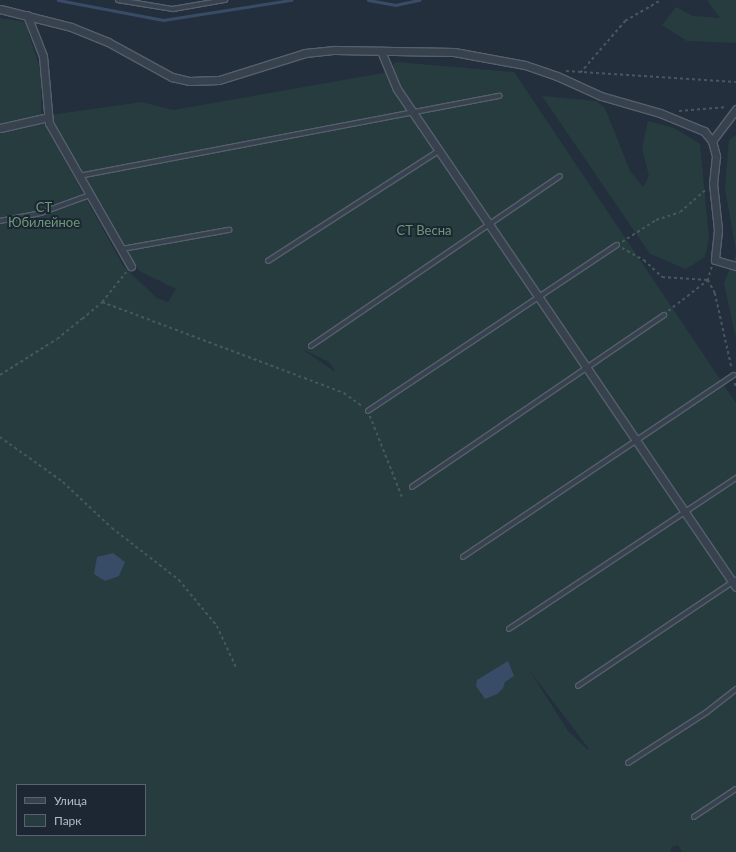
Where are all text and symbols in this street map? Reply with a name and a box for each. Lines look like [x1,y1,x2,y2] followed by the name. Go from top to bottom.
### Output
[8,200,80,231] park label: СТ Юбилейное
[397,222,451,238] park label: СТ Весна
[16,784,146,836] legend
[54,793,87,808] text: Улица
[54,813,82,828] text: Парк

